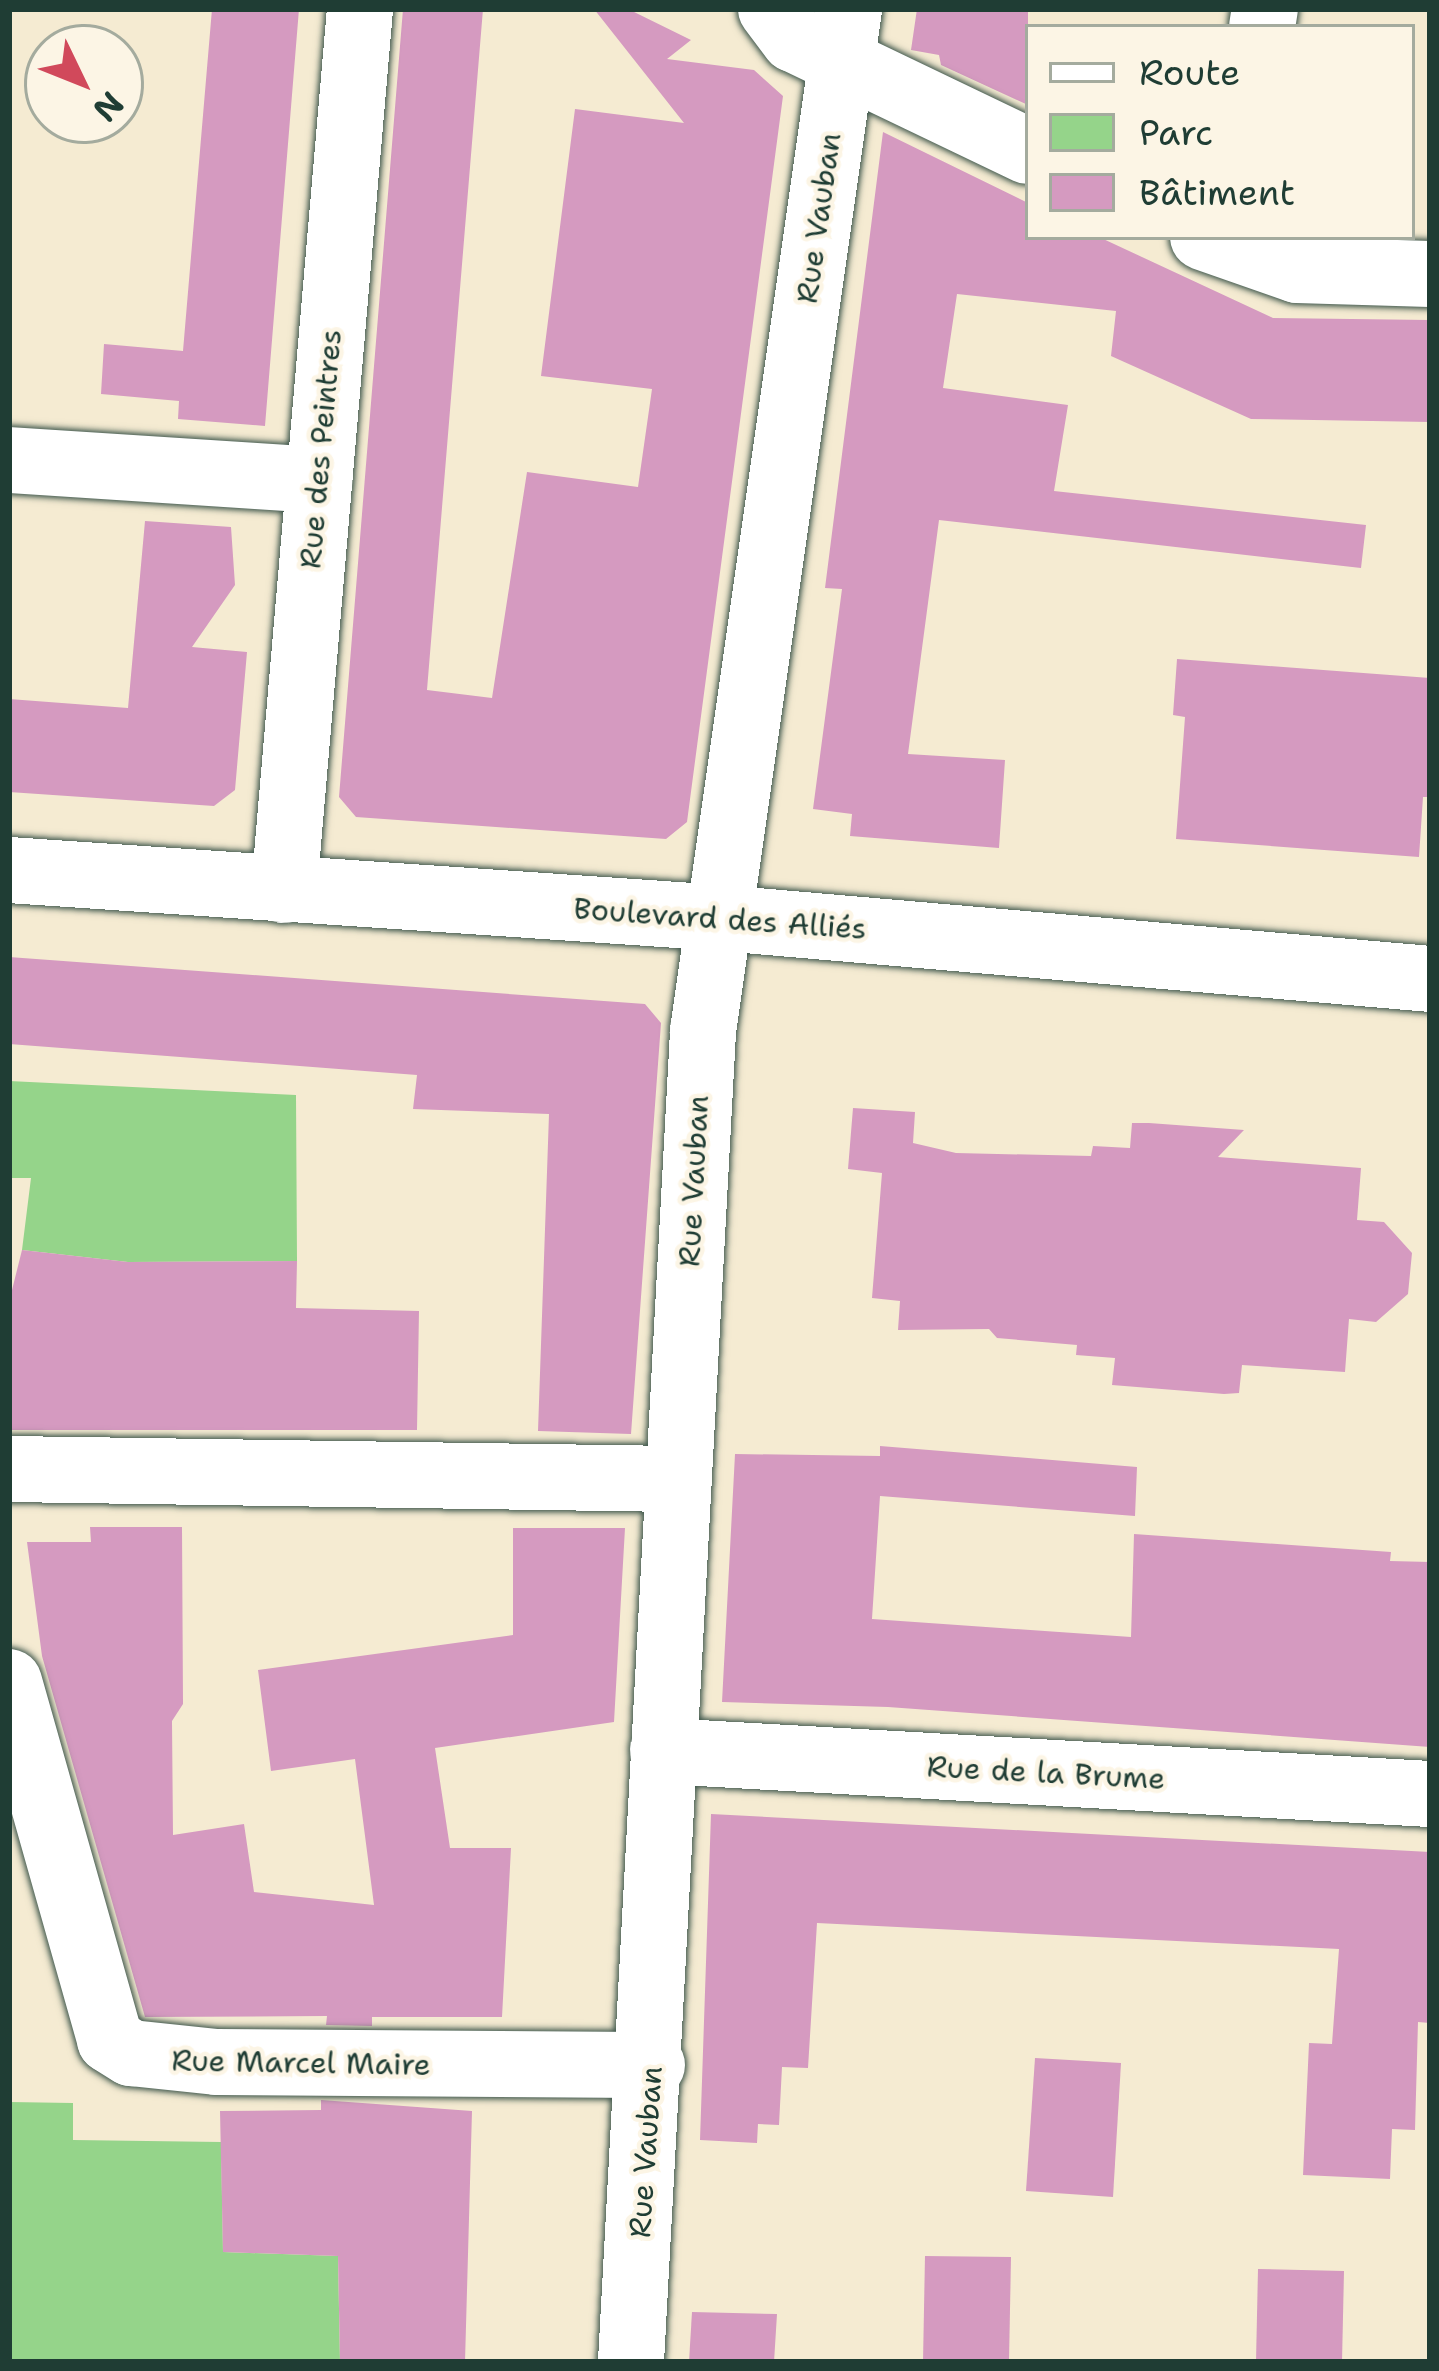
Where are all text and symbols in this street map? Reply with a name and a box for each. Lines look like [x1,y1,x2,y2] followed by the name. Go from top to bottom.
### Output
[24,24,144,144] north arrow
[1025,24,1415,240] legend
[1139,48,1240,97] text: Route
[83,82,134,132] text: N
[1139,108,1213,157] text: Parc
[789,130,849,306] street label: Rue Vauban
[1139,168,1295,217] text: Bâtiment
[293,328,349,570] street label: Rue des Peintres
[572,891,868,947] street label: Boulevard des Alliés
[672,1094,716,1268] street label: Rue Vauban
[926,1749,1166,1797] street label: Rue de la Brume
[171,2043,431,2083] street label: Rue Marcel Maire
[622,2065,670,2239] street label: Rue Vauban

